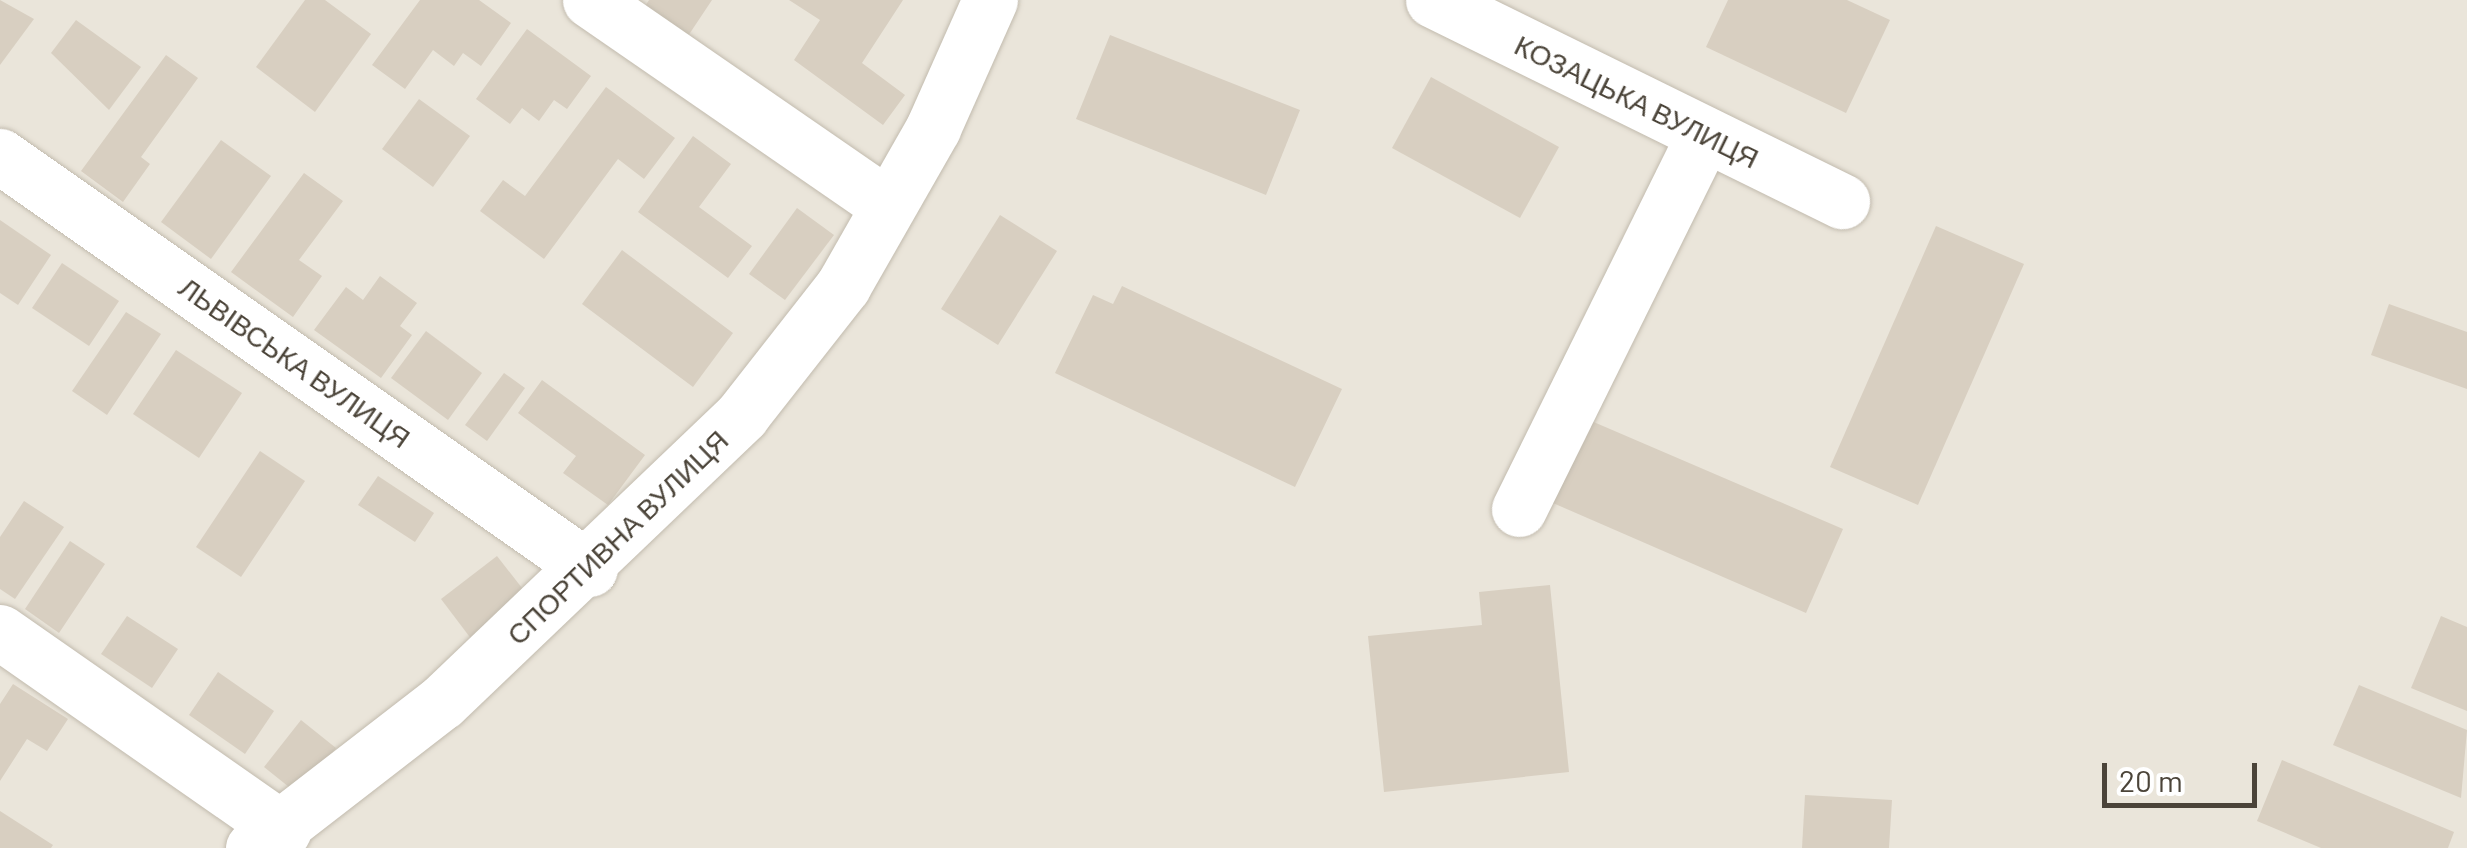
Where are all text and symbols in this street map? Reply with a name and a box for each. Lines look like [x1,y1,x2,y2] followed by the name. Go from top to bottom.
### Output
[1510,27,1764,175] street label: КОЗАЦЬКА ВУЛИЦЯ
[173,270,417,454] street label: ЛЬВІВСЬКА ВУЛИЦЯ
[500,423,734,651] street label: СПОРТИВНА ВУЛИЦЯ
[2107,743,2262,805] scale bar
[2119,762,2183,798] text: 20 m

